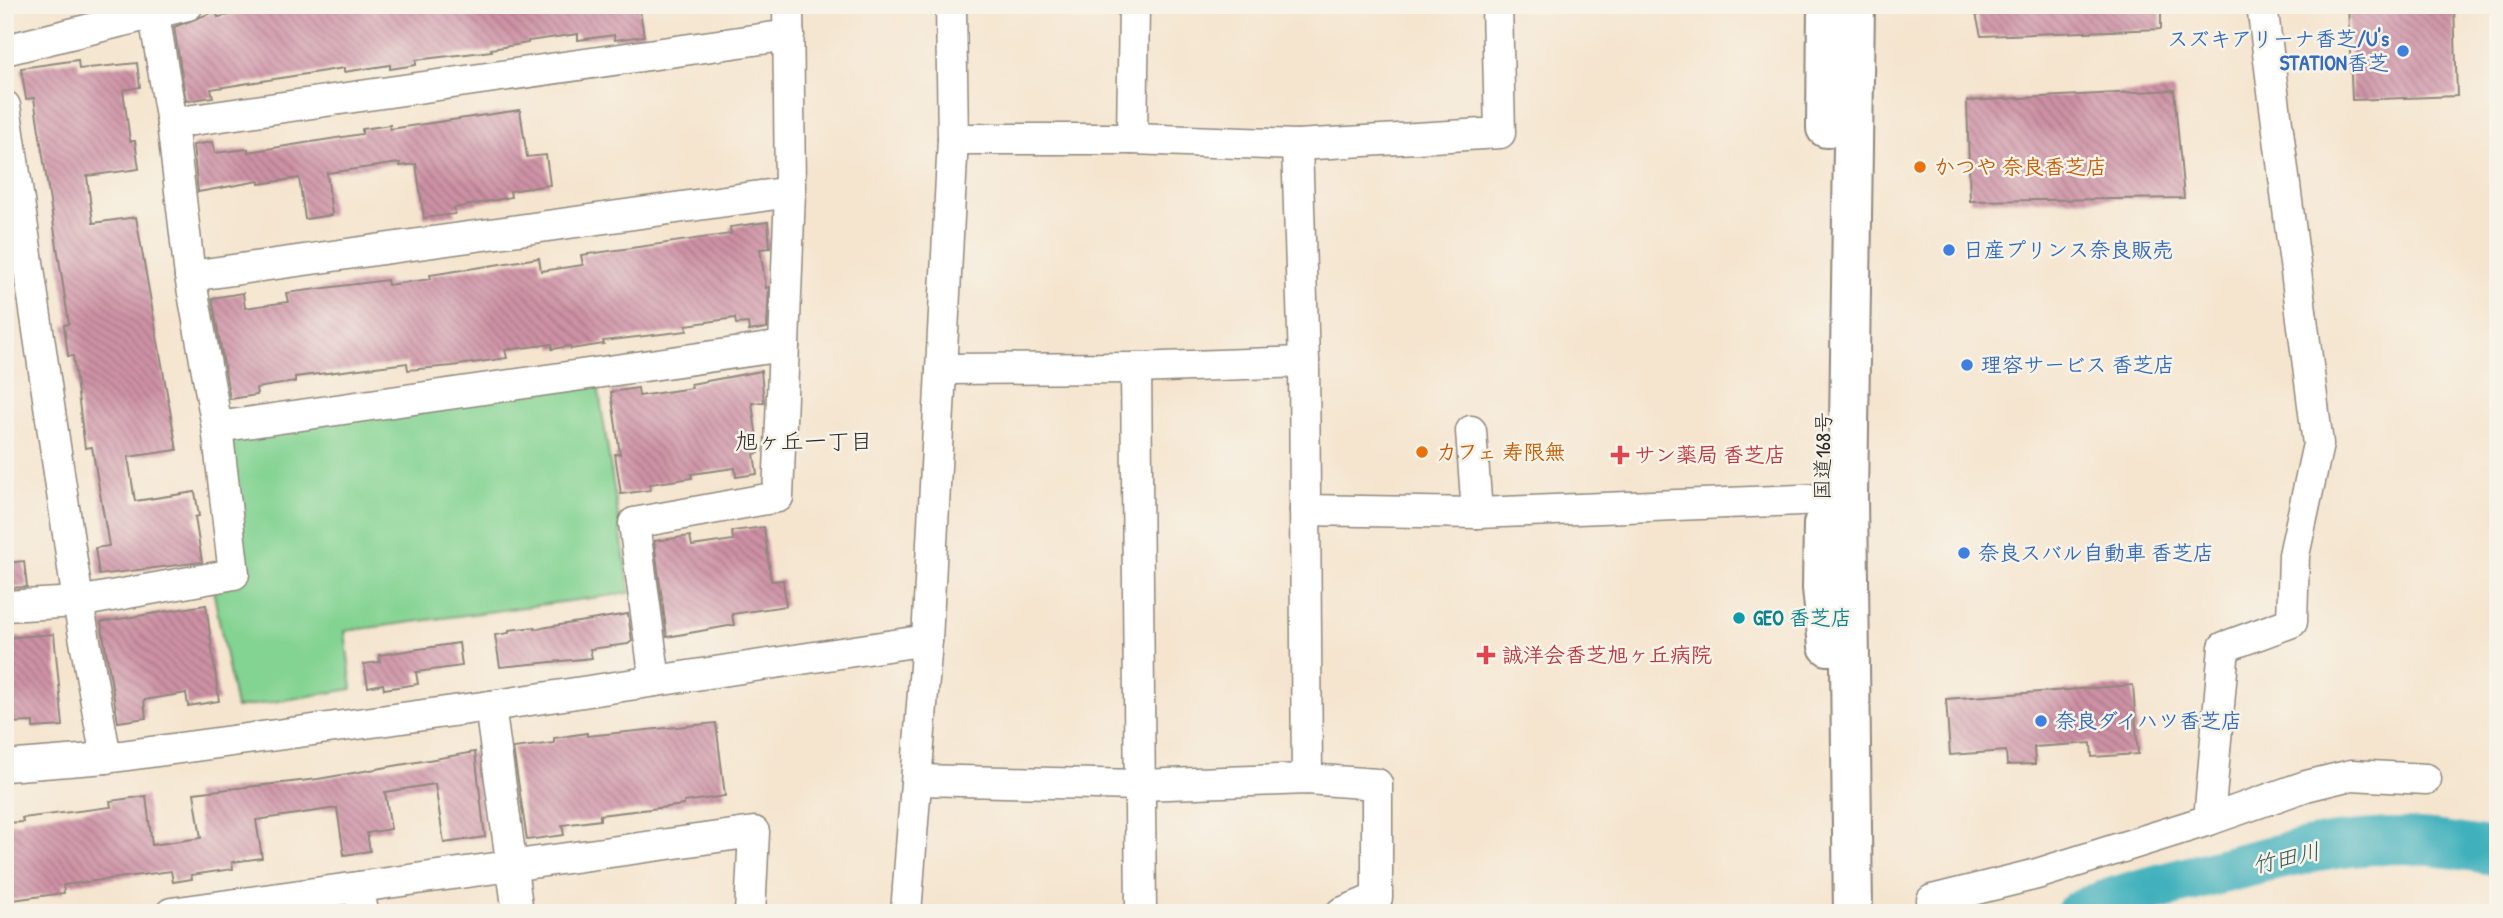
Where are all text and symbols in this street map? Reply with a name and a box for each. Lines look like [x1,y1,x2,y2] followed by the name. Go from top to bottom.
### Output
[2167,24,2389,77] place label: スズキアリーナ香芝/U's STATION香芝
[2395,43,2411,59] marker: スズキアリーナ香芝/U's STATION香芝
[1934,152,2107,181] place label: かつや 奈良香芝店
[1912,159,1928,175] marker: かつや 奈良香芝店
[1963,235,2173,264] place label: 日産プリンス奈良販売
[1941,242,1957,258] marker: 日産プリンス奈良販売
[1981,350,2174,379] place label: 理容サービス 香芝店
[1959,357,1975,373] marker: 理容サービス 香芝店
[1807,412,1838,500] street label: 国道168号
[735,425,873,456] district label: 旭ヶ丘一丁目
[1436,437,1565,466] place label: カフェ 寿限無
[1634,440,1786,469] place label: サン薬局 香芝店
[1414,444,1430,460] marker: カフェ 寿限無
[1612,447,1628,463] marker: サン薬局 香芝店
[1978,538,2214,567] place label: 奈良スバル自動車 香芝店
[1956,545,1972,561] marker: 奈良スバル自動車 香芝店
[1753,603,1852,632] place label: GEO 香芝店
[1731,610,1747,626] marker: GEO 香芝店
[1502,640,1712,669] place label: 誠洋会香芝旭ヶ丘病院
[1476,645,1496,665] marker: 誠洋会香芝旭ヶ丘病院
[2055,706,2242,735] place label: 奈良ダイハツ香芝店
[2033,713,2049,729] marker: 奈良ダイハツ香芝店
[2249,835,2323,880] water label: 竹田川

